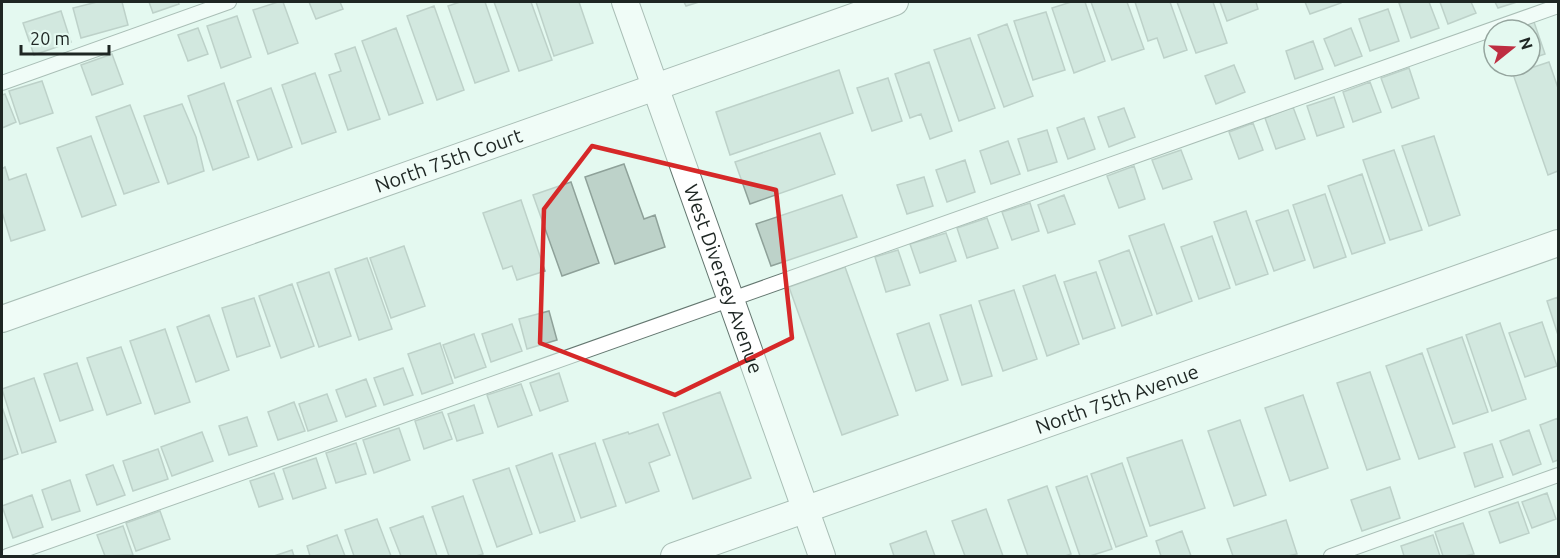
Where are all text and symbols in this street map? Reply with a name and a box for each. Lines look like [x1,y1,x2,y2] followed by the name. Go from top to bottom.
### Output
[21,18,110,56] scale bar
[1482,18,1542,78] north arrow
[30,28,70,48] text: 20 m
[1516,35,1537,52] text: N
[372,123,525,197] street label: North 75th Court
[680,181,768,377] street label: West Diversey Avenue
[1032,359,1201,438] street label: North 75th Avenue

